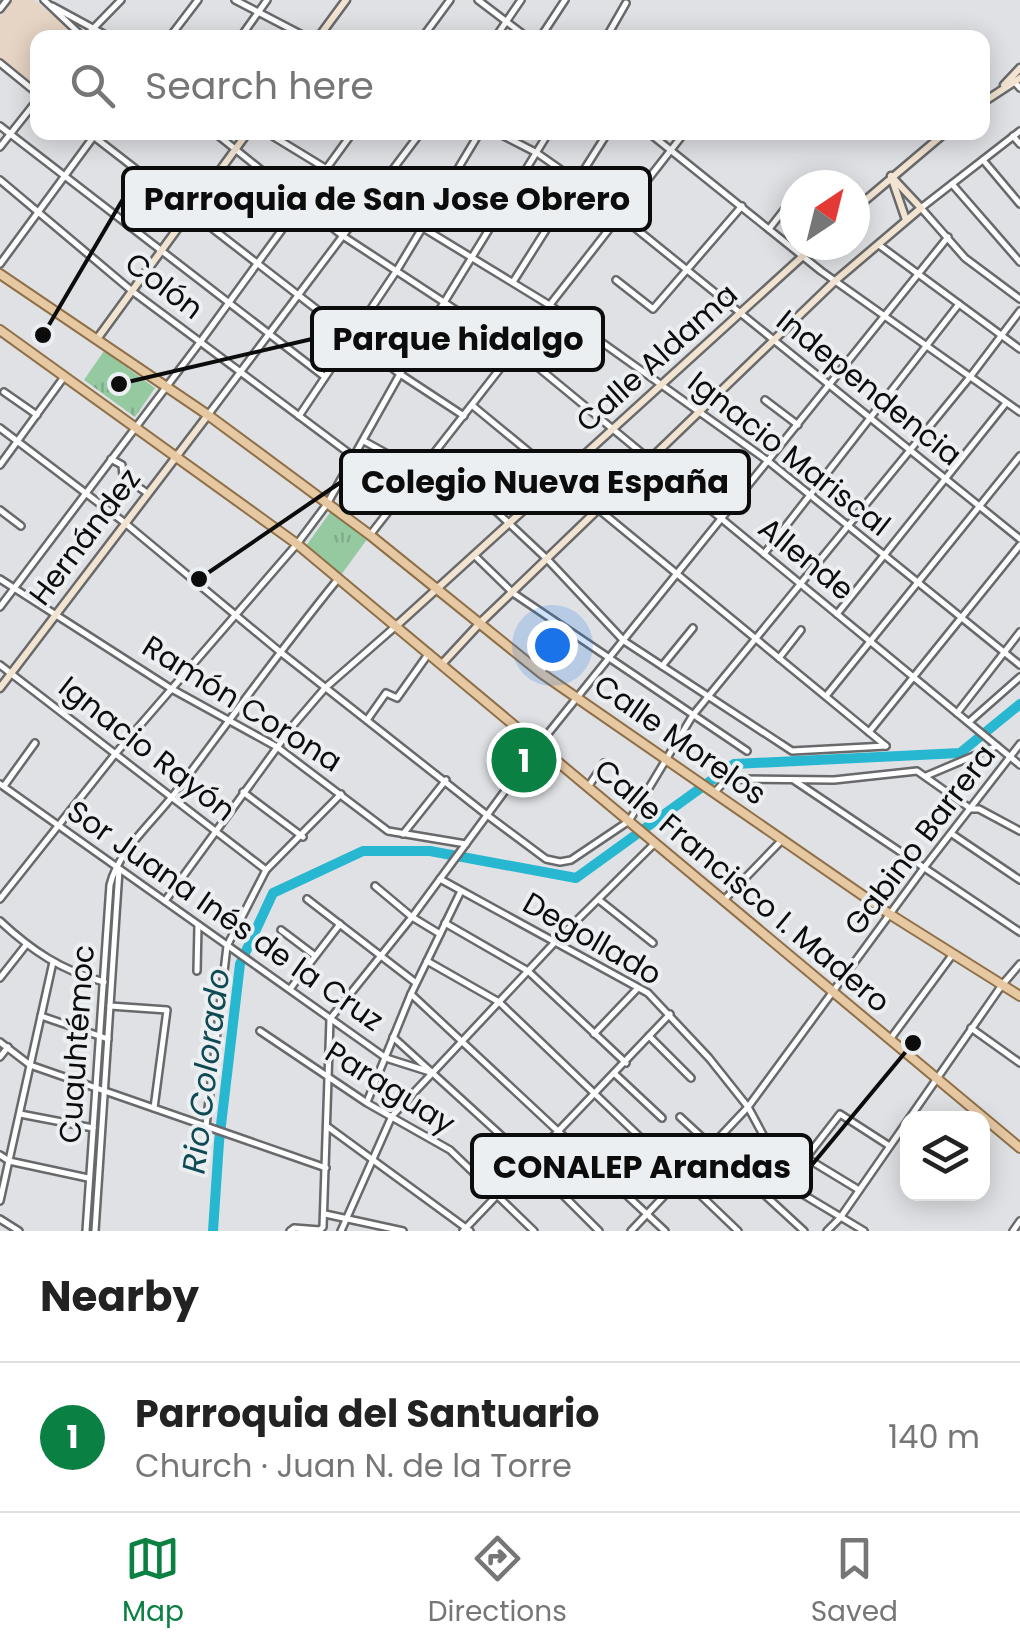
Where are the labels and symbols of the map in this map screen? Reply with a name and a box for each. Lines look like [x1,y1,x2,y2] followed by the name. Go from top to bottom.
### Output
[123,168,650,230] callout: Parroquia de San Jose Obrero
[780,170,870,260] north arrow
[144,176,630,221] text: Parroquia de San Jose Obrero
[116,242,212,329] street label: Colón
[566,273,747,442] street label: Calle Aldama
[767,299,971,476] street label: Independencia
[312,308,603,370] callout: Parque hidalgo
[332,316,584,361] text: Parque hidalgo
[679,361,900,546] street label: Ignacio Mariscal
[341,451,749,513] callout: Colegio Nueva España
[19,459,150,614] street label: Hernández
[361,459,729,504] text: Colegio Nueva España
[749,507,863,610] street label: Allende
[527,620,578,671] your location
[134,625,350,782] street label: Ramón Corona
[585,664,775,815] street label: Calle Morelos
[50,666,245,831] street label: Ignacio Rayón
[492,722,556,798] pin: 1
[834,735,1006,944] street label: Gabino Barrera
[585,749,900,1022] street label: Calle Francisco I. Madero
[58,790,392,1041] street label: Sor Juana Inés de la Cruz
[515,881,670,996] street label: Degollado
[48,943,105,1145] street label: Cuauhtémoc
[171,966,240,1176] water label: Rio Colorado
[317,1031,464,1144] street label: Paraguay
[472,1135,811,1197] callout: CONALEP Arandas
[493,1144,791,1189] text: CONALEP Arandas

